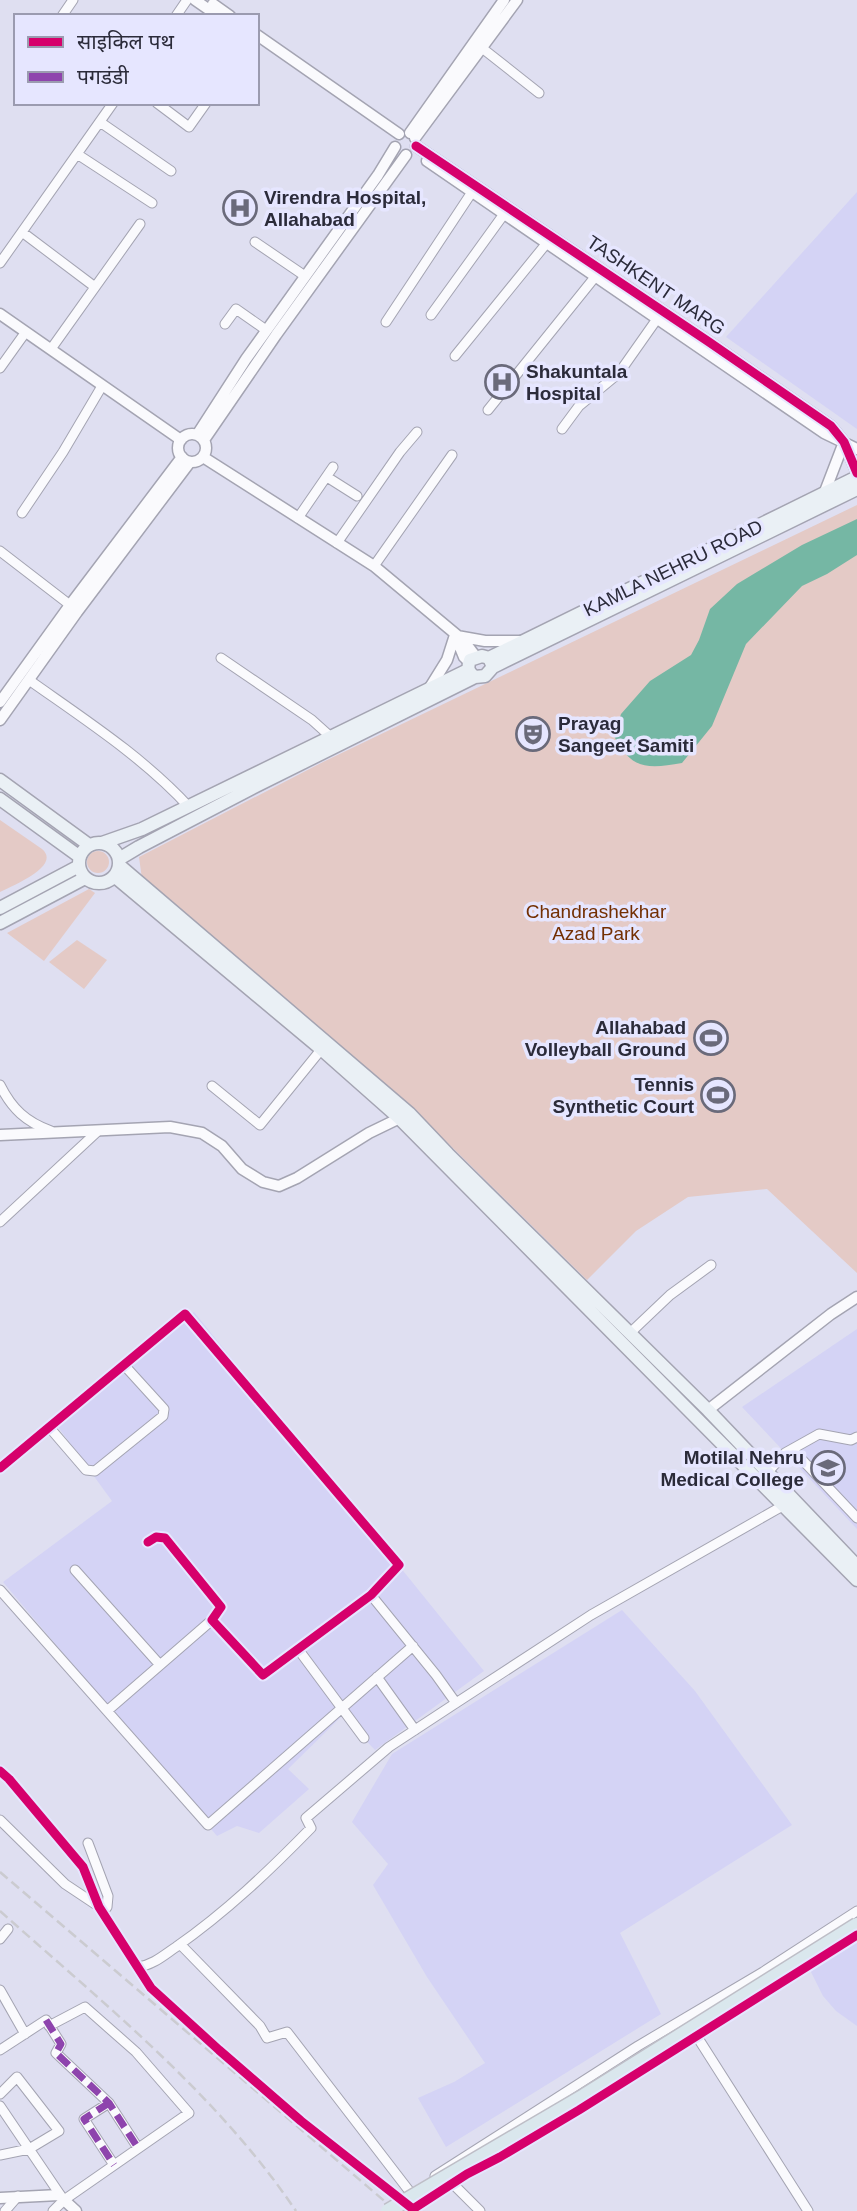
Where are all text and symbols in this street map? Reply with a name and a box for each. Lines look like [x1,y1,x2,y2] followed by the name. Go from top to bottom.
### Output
[14,14,259,105] legend
[77,30,175,53] text: साइकिल पथ
[77,65,129,88] text: पगडंडी
[264,187,426,230] place label: Virendra Hospital, Allahabad
[221,189,259,227] hospital icon: Virendra Hospital, Allahabad
[583,231,729,339] street label: TASHKENT MARG
[526,361,628,404] place label: Shakuntala Hospital
[483,363,521,401] hospital icon: Shakuntala Hospital
[580,516,766,620] street label: KAMLA NEHRU ROAD
[558,713,694,756] place label: Prayag Sangeet Samiti
[514,715,552,753] theatre icon: Prayag Sangeet Samiti
[526,901,667,944] park label: Chandrashekhar Azad Park
[525,1017,686,1060] place label: Allahabad Volleyball Ground
[692,1019,730,1057] sports icon: Allahabad Volleyball Ground
[553,1074,695,1117] place label: Tennis Synthetic Court
[699,1076,737,1114] sports icon: Tennis Synthetic Court
[660,1447,804,1490] place label: Motilal Nehru Medical College
[809,1449,847,1487] school or university icon: Motilal Nehru Medical College

